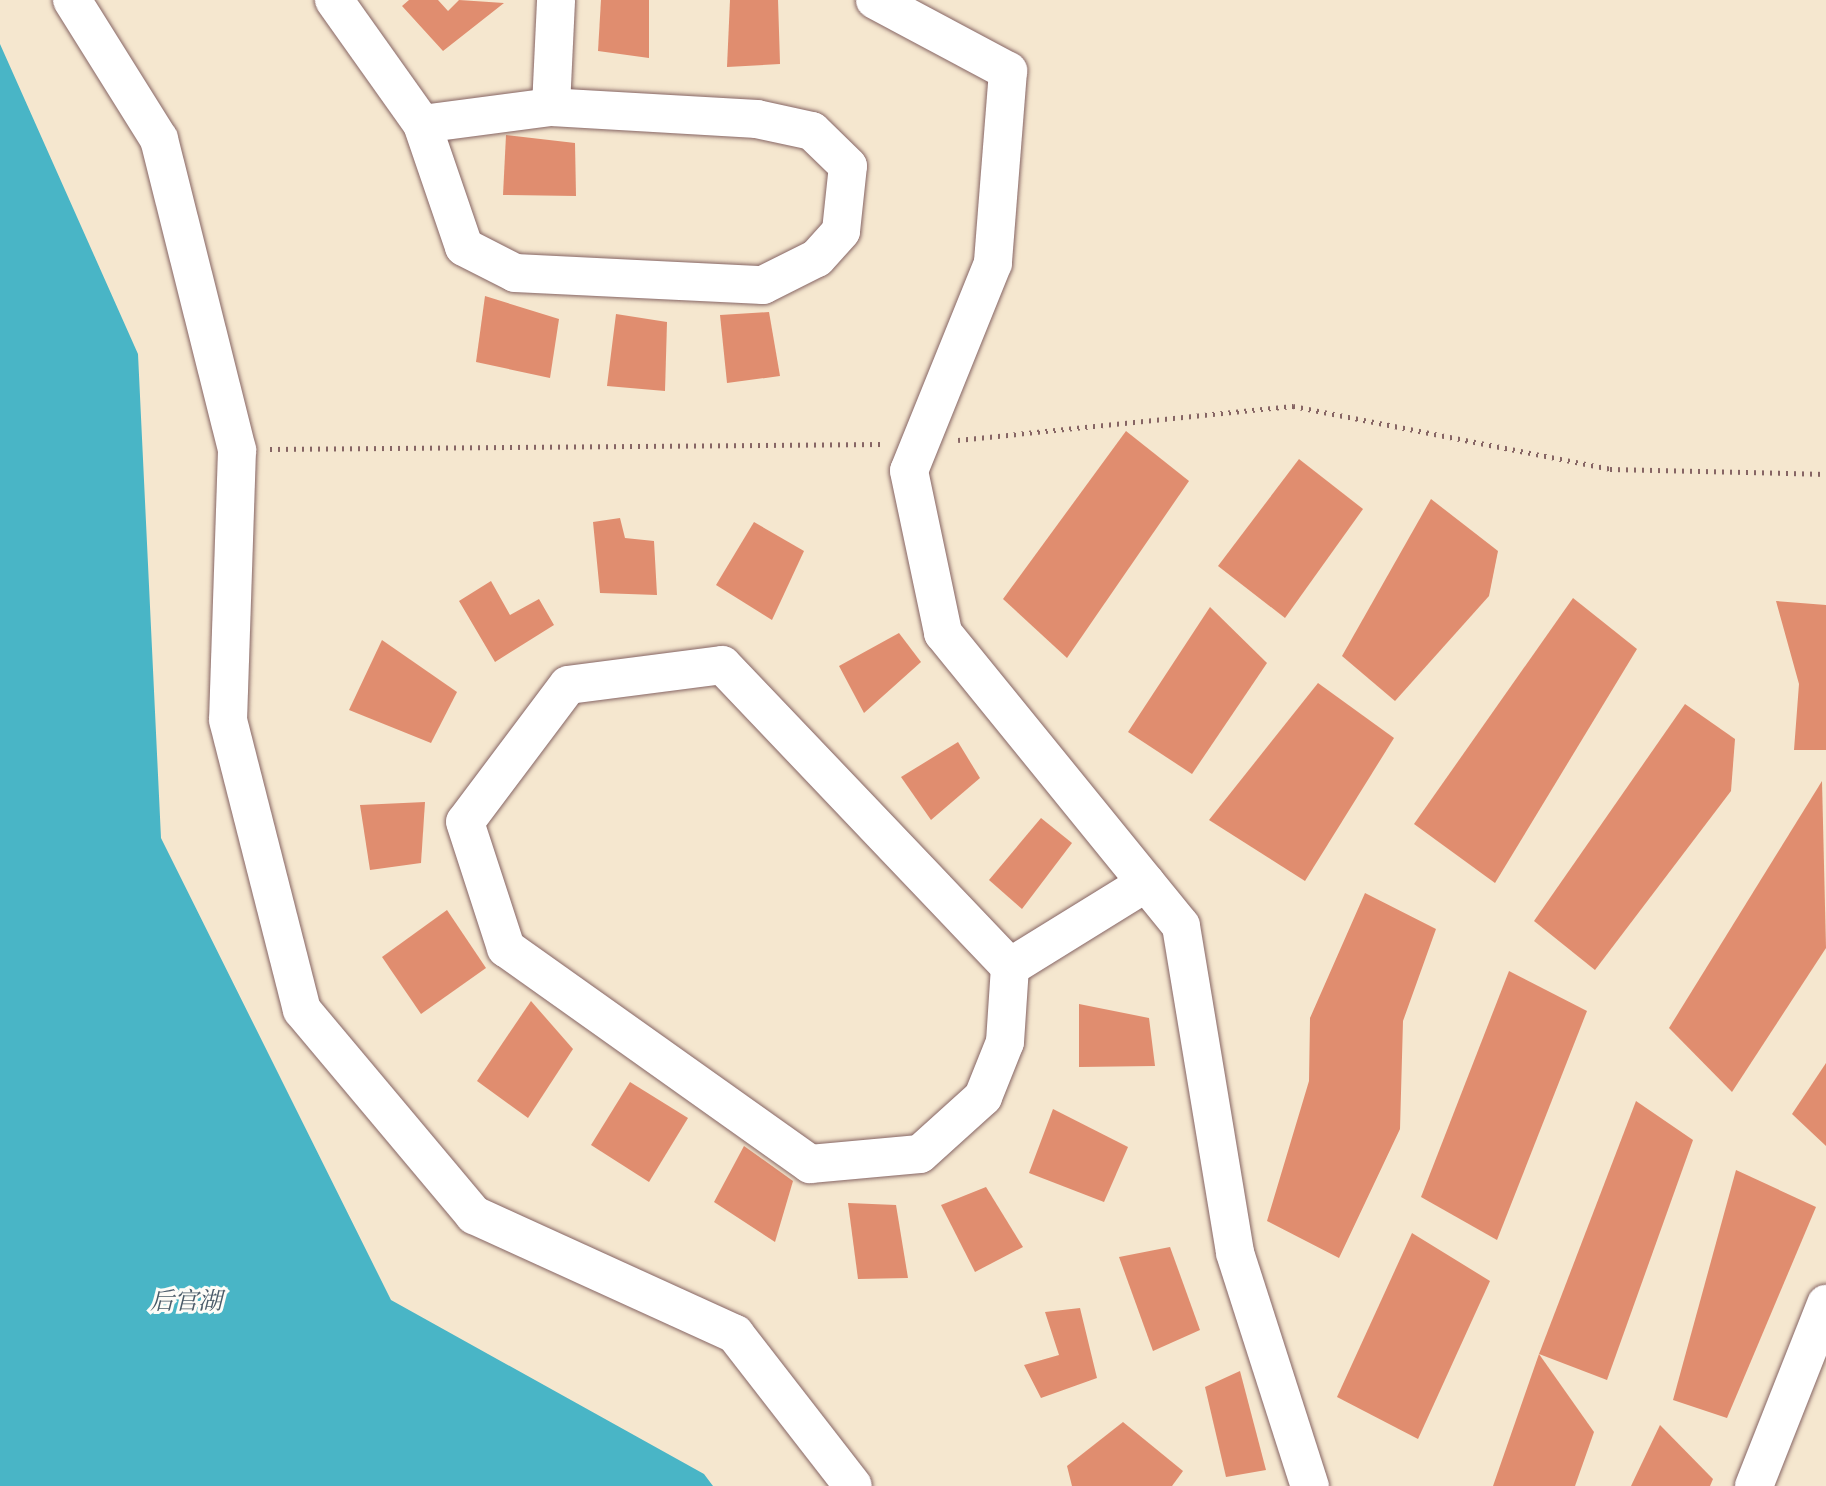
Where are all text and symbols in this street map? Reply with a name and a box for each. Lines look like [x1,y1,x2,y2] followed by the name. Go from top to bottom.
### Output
[150,1288,222,1316] water label: 后官湖

